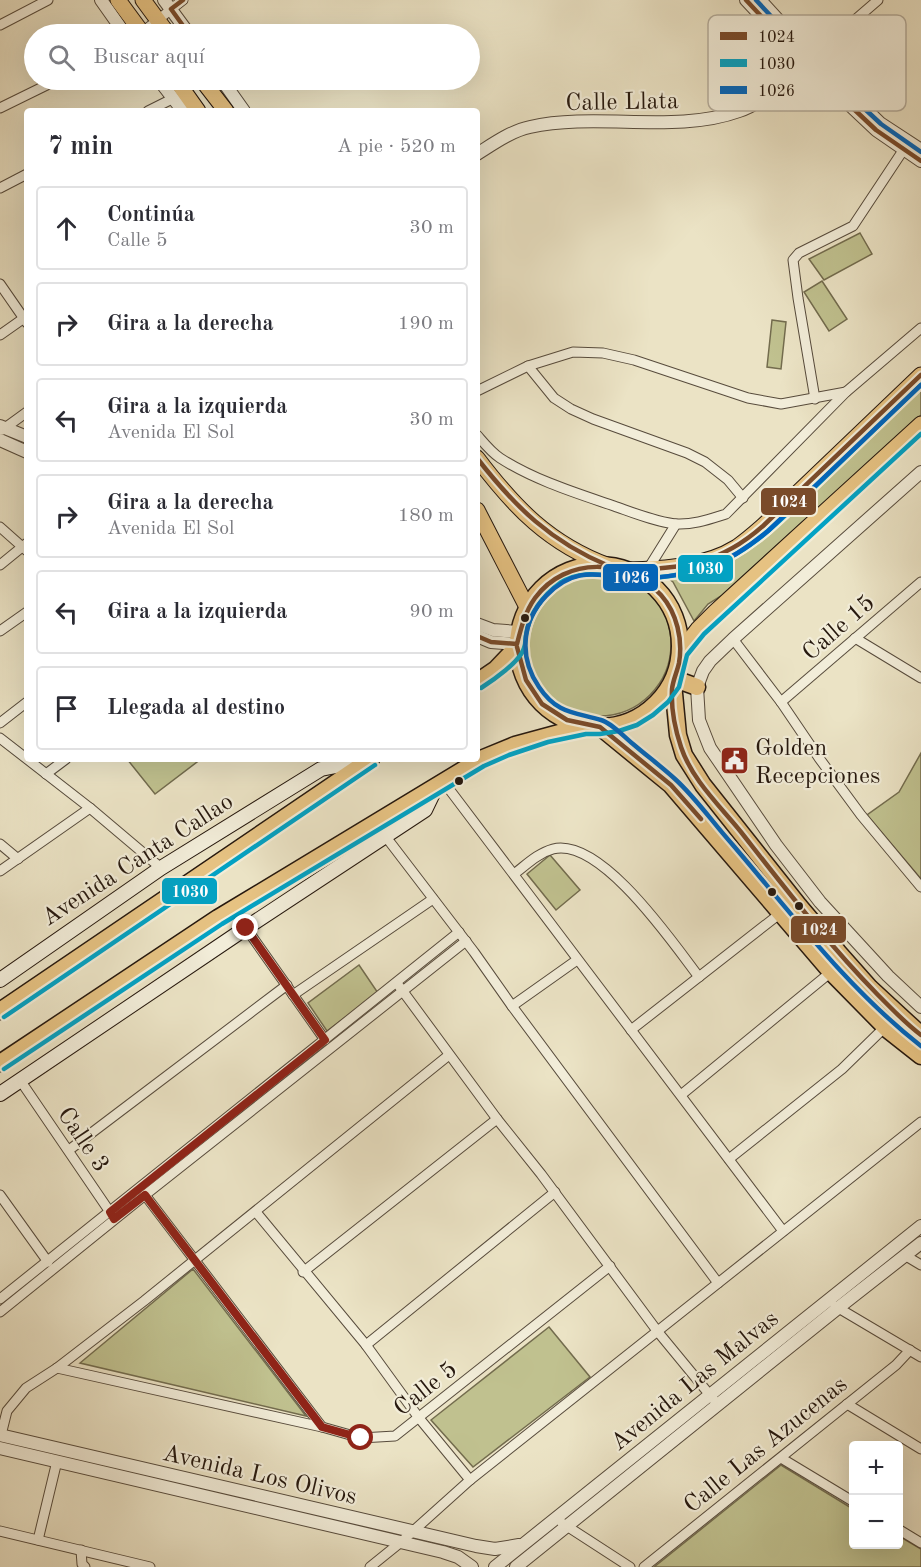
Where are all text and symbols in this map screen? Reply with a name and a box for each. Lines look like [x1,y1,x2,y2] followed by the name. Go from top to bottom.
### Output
[708,15,906,111] legend
[24,24,480,90] search box
[758,30,795,46] text: 1024
[45,41,78,74] icon: search
[93,46,205,68] text: Buscar aquí
[758,57,795,73] text: 1030
[758,84,795,100] text: 1026
[565,90,679,116] street label: Calle Llata
[48,134,113,160] text: 7 min
[337,137,456,157] text: A pie · 520 m
[107,204,195,226] text: Continúa
[50,212,83,245] icon: ahead
[409,218,454,238] text: 30 m
[107,231,167,251] text: Calle 5
[50,308,83,341] icon: right
[107,313,274,335] text: Gira a la derecha
[398,314,454,334] text: 190 m
[107,396,287,418] text: Gira a la izquierda
[50,404,83,437] icon: left
[409,410,454,430] text: 30 m
[107,423,234,443] text: Avenida El Sol
[760,487,817,516] line badge: 1024
[107,492,274,514] text: Gira a la derecha
[770,495,808,511] text: 1024
[50,500,83,533] icon: right
[398,506,454,526] text: 180 m
[107,519,234,539] text: Avenida El Sol
[677,554,734,583] line badge: 1030
[686,562,724,578] text: 1030
[602,563,659,592] line badge: 1026
[612,571,650,587] text: 1026
[799,591,880,666] street label: Calle 15
[50,596,83,629] icon: left
[107,601,287,623] text: Gira a la izquierda
[409,602,454,622] text: 90 m
[519,612,531,624] unlabelled marker
[50,692,83,725] icon: arrive
[107,697,285,719] text: Llegada al destino
[755,737,880,789] place label: Golden Recepciones
[718,745,750,777] public building icon: Golden Recepciones
[453,775,465,787] unlabelled marker
[38,790,238,931] street label: Avenida Canta Callao
[161,877,218,905] line badge: 1030
[171,885,209,901] text: 1030
[766,886,778,898] unlabelled marker
[793,900,805,912] unlabelled marker
[232,914,258,940] route end
[790,915,847,944] line badge: 1024
[800,923,838,939] text: 1024
[52,1103,113,1177] street label: Calle 3
[607,1307,784,1456] street label: Avenida Las Malvas
[390,1358,462,1421] street label: Calle 5
[680,1373,852,1519] street label: Calle Las Azucenas
[347,1424,373,1450] route start
[849,1441,903,1549] map controls
[849,1441,903,1495] button: +
[160,1442,359,1510] street label: Avenida Los Olivos
[849,1495,903,1549] button: −

